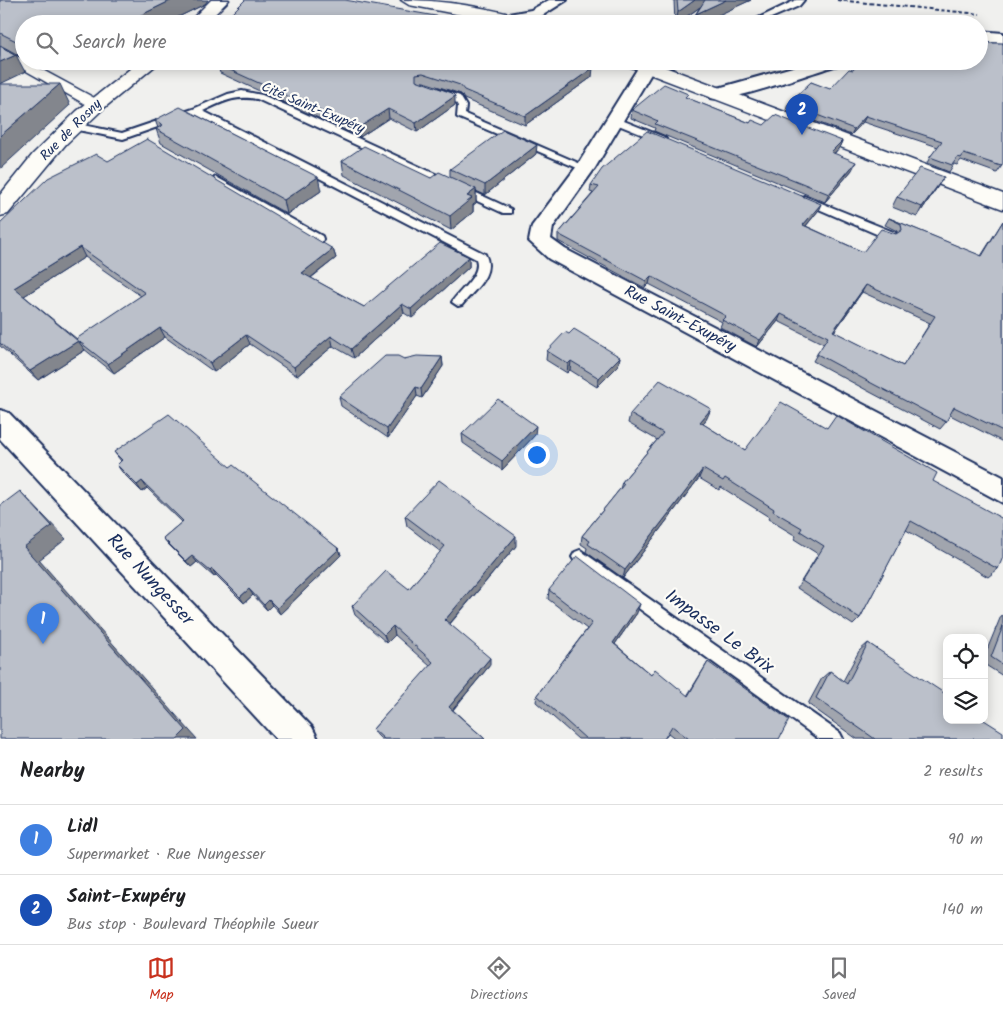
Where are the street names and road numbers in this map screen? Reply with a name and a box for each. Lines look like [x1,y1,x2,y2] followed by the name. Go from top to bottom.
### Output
[258,76,369,140] street label: Cité Saint-Exupéry
[35,94,107,166] street label: Rue de Rosny
[619,279,741,359] street label: Rue Saint-Exupéry
[99,527,202,634] street label: Rue Nungesser
[658,582,781,683] street label: Impasse Le Brix

